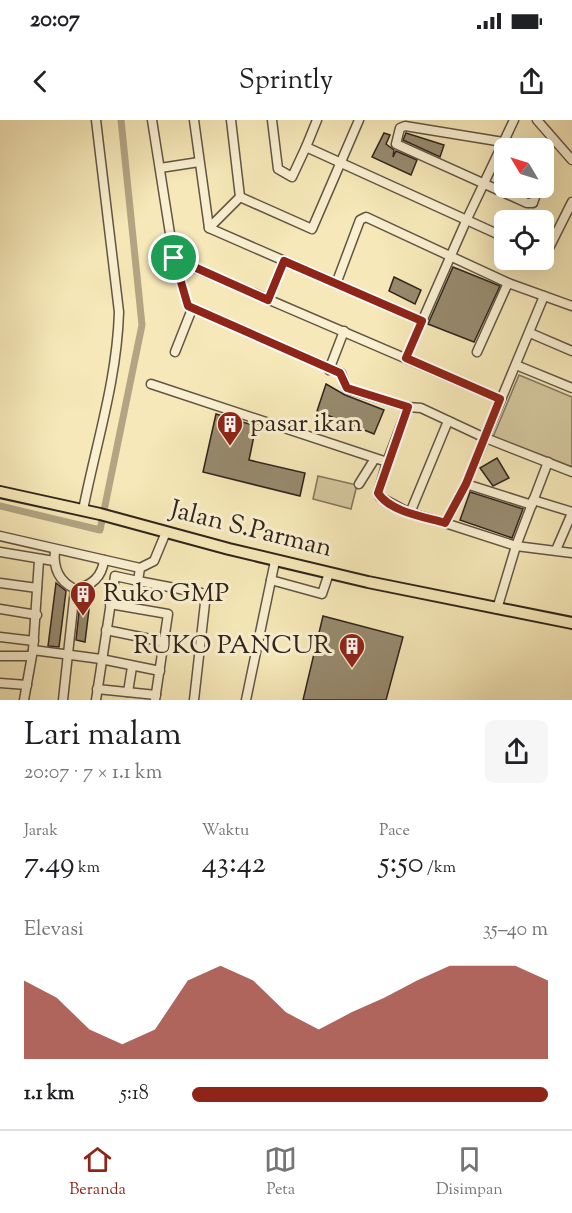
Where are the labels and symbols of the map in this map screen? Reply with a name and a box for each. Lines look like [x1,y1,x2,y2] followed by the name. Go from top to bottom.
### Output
[494,138,554,198] north arrow
[148,232,199,283] pin
[250,406,362,443] place label: pasar ikan
[215,409,245,447] building icon: pasar ikan
[164,492,336,568] street label: Jalan S.Parman
[103,576,229,613] place label: Ruko GMP
[68,579,98,617] building icon: Ruko GMP
[133,628,332,665] place label: RUKO PANCUR
[337,631,367,669] building icon: RUKO PANCUR

